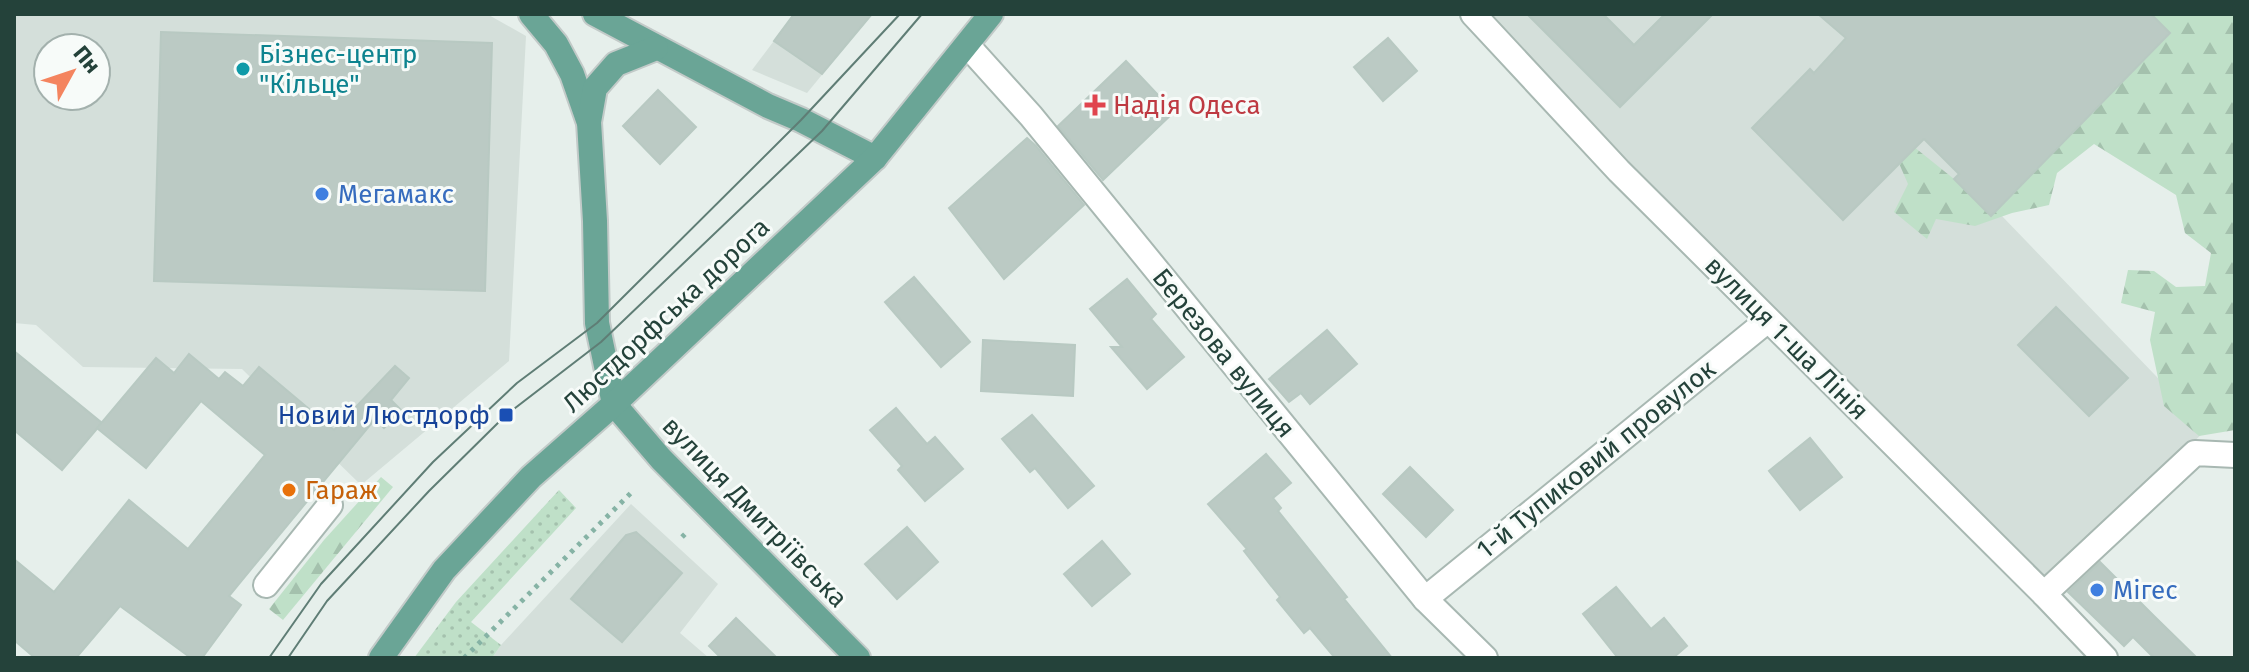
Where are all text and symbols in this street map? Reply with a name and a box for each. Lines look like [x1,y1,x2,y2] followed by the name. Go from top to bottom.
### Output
[32,32,112,112] north arrow
[259,39,417,100] place label: Бізнес-центр "Кільце"
[68,40,106,79] text: Пн
[234,60,252,78] marker: Бізнес-центр "Кільце"
[1113,90,1261,121] place label: Надія Одеса
[1084,94,1106,116] marker: Надія Одеса
[338,179,454,210] place label: Мегамакс
[313,185,331,203] marker: Мегамакс
[557,212,776,419] street label: Люстдорфська дорога
[1698,250,1875,427] street label: вулиця 1-ша Лінія
[1146,262,1301,444] street label: Березова вулиця
[1471,353,1722,565] street label: 1-й Тупиковий провулок
[278,400,490,431] place label: Новий Люстдорф
[497,406,515,424] marker: Новий Люстдорф
[656,411,854,614] street label: вулиця Дмитріївська
[305,475,378,506] place label: Гараж
[280,481,298,499] marker: Гараж
[2113,575,2178,606] place label: Мігес
[2088,581,2106,599] marker: Мігес

